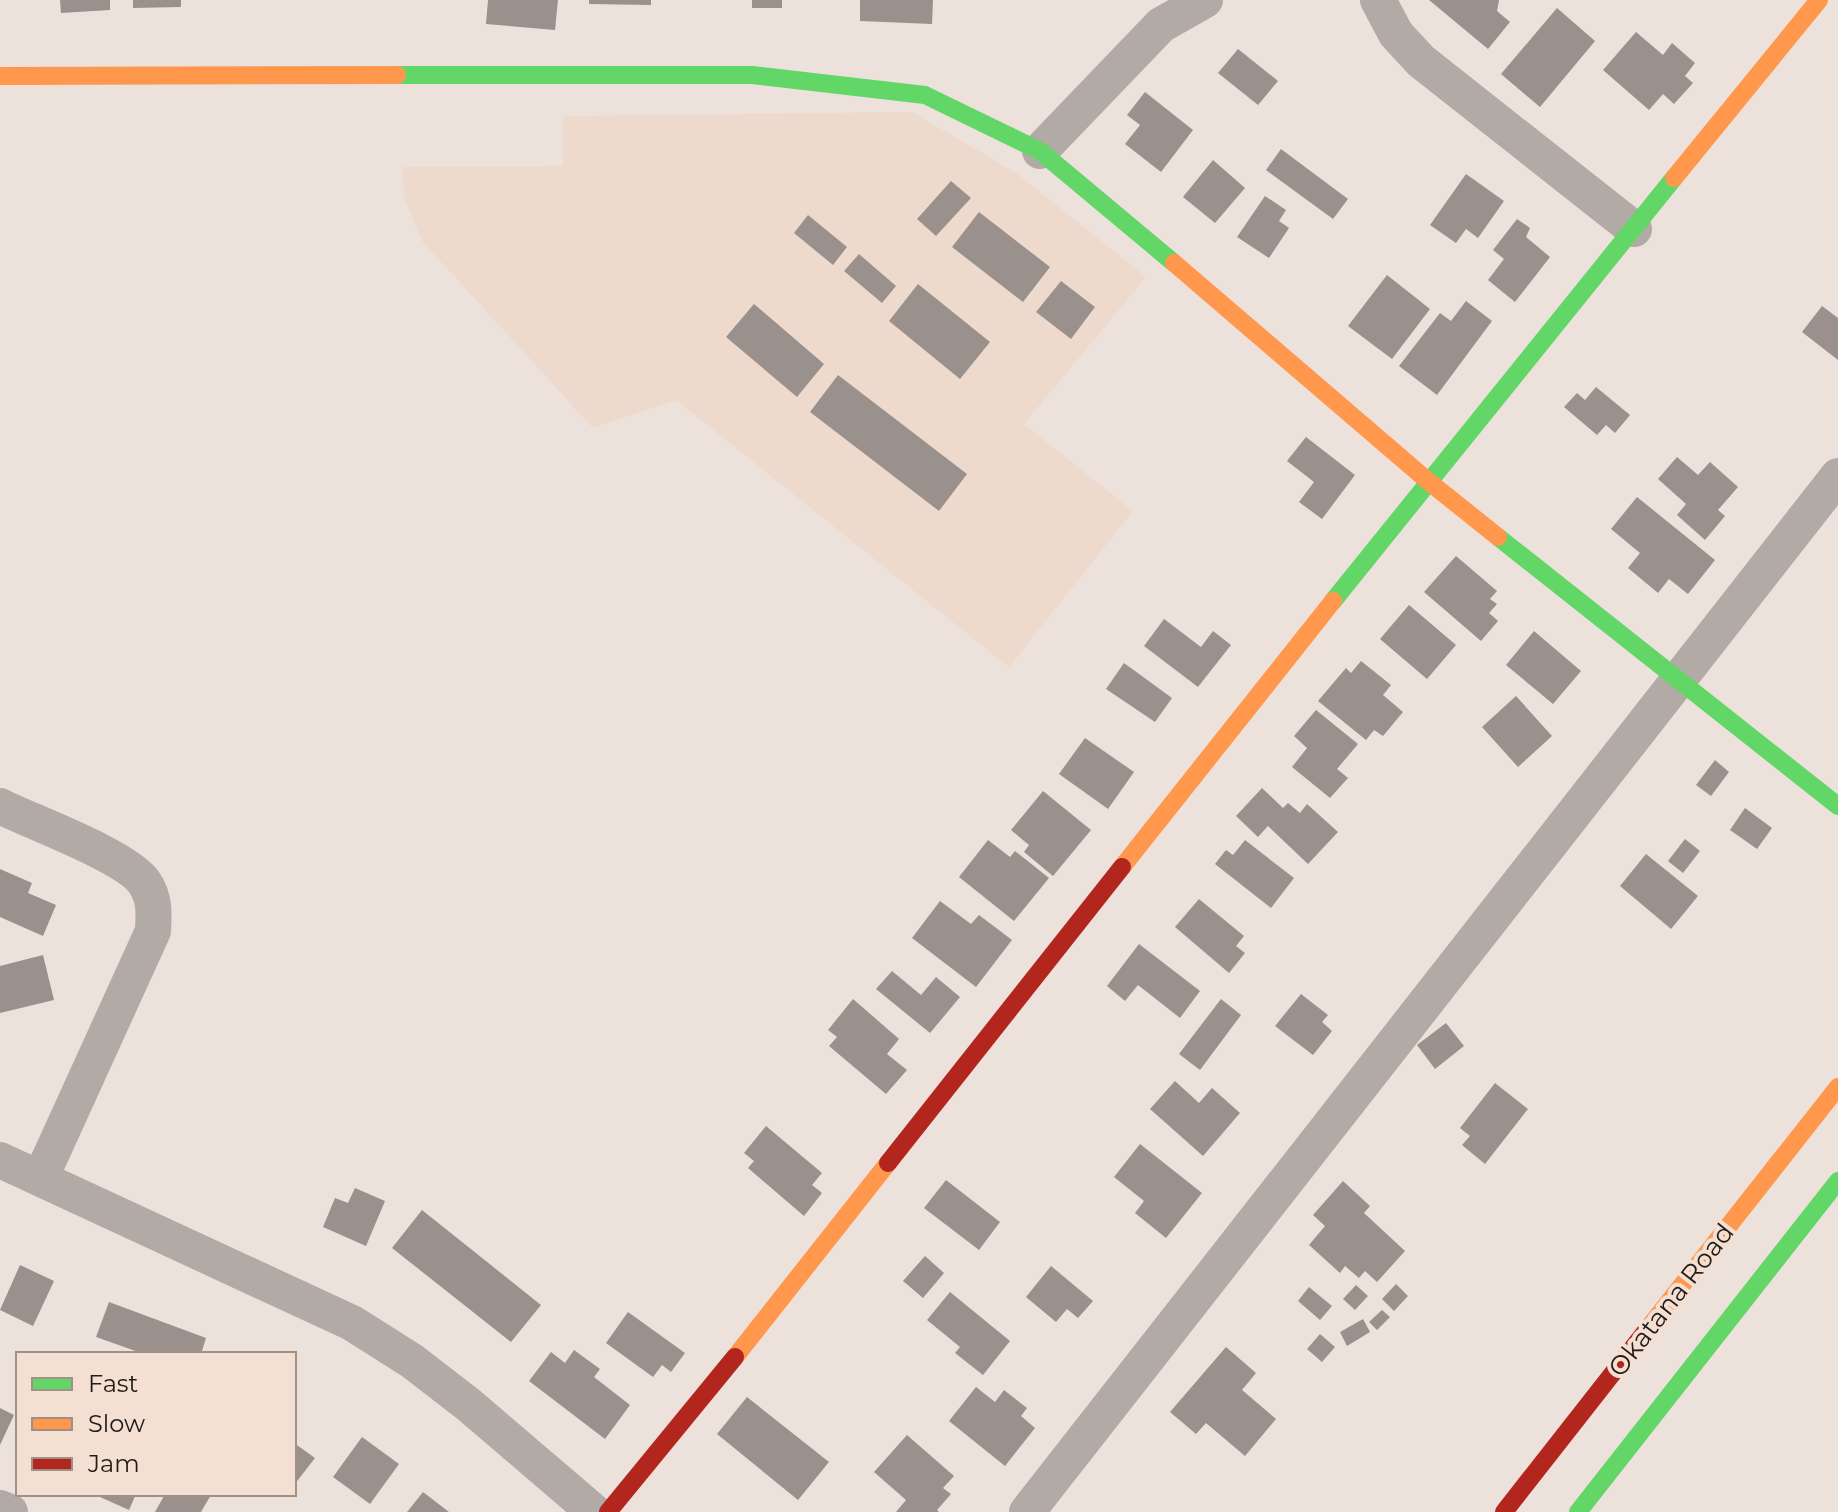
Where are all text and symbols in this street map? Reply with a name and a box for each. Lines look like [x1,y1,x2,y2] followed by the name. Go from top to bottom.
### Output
[1601,1217,1741,1383] street label: Okatana Road
[16,1352,296,1496] legend
[88,1369,139,1398] text: Fast
[88,1409,145,1438] text: Slow
[87,1449,140,1478] text: Jam

